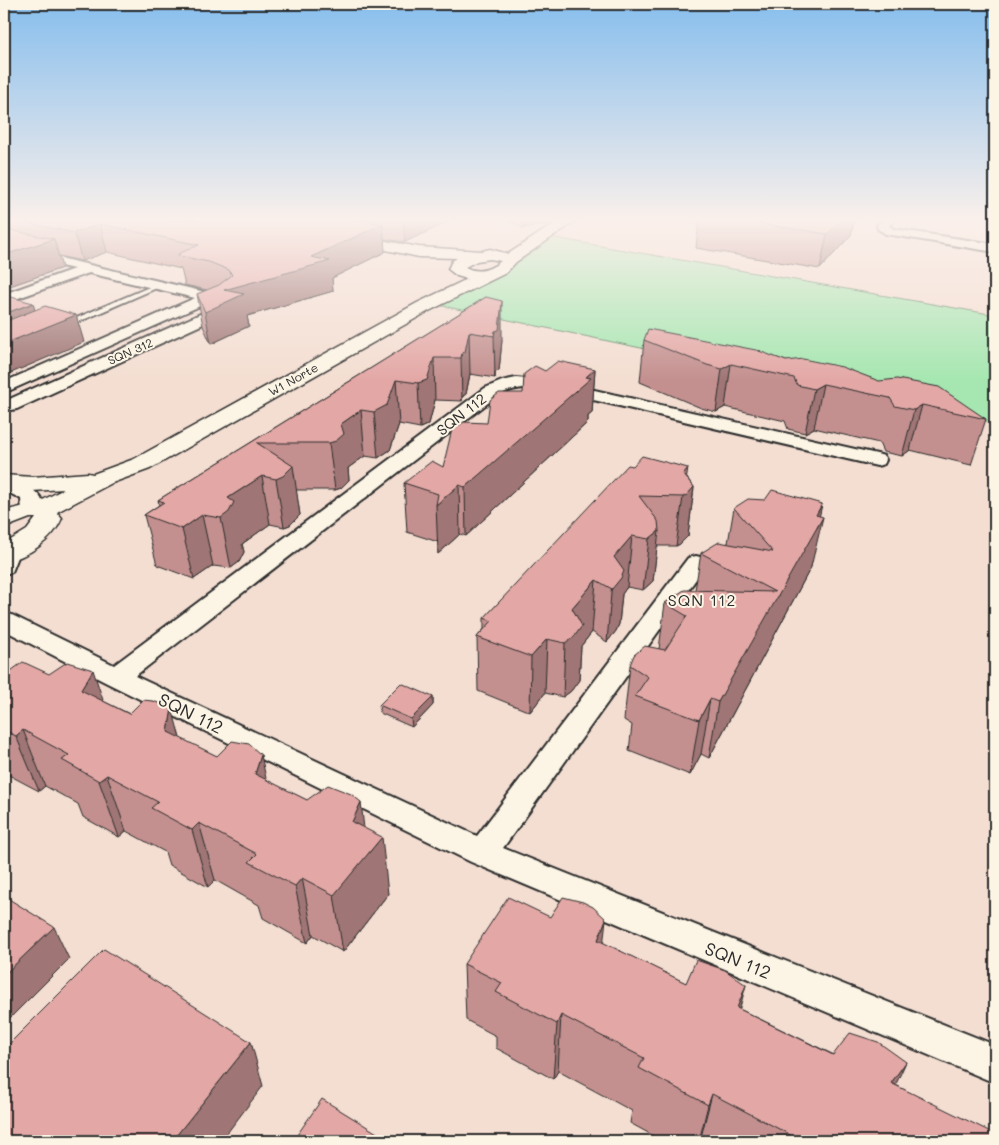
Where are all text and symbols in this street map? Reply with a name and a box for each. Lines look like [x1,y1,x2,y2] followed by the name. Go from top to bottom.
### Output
[105,334,155,368] street label: SQN 312
[265,359,321,399] street label: W1 Norte
[432,388,490,440] street label: SQN 112
[668,589,736,610] district label: SQN 112
[155,687,227,739] street label: SQN 112
[701,936,775,984] street label: SQN 112

